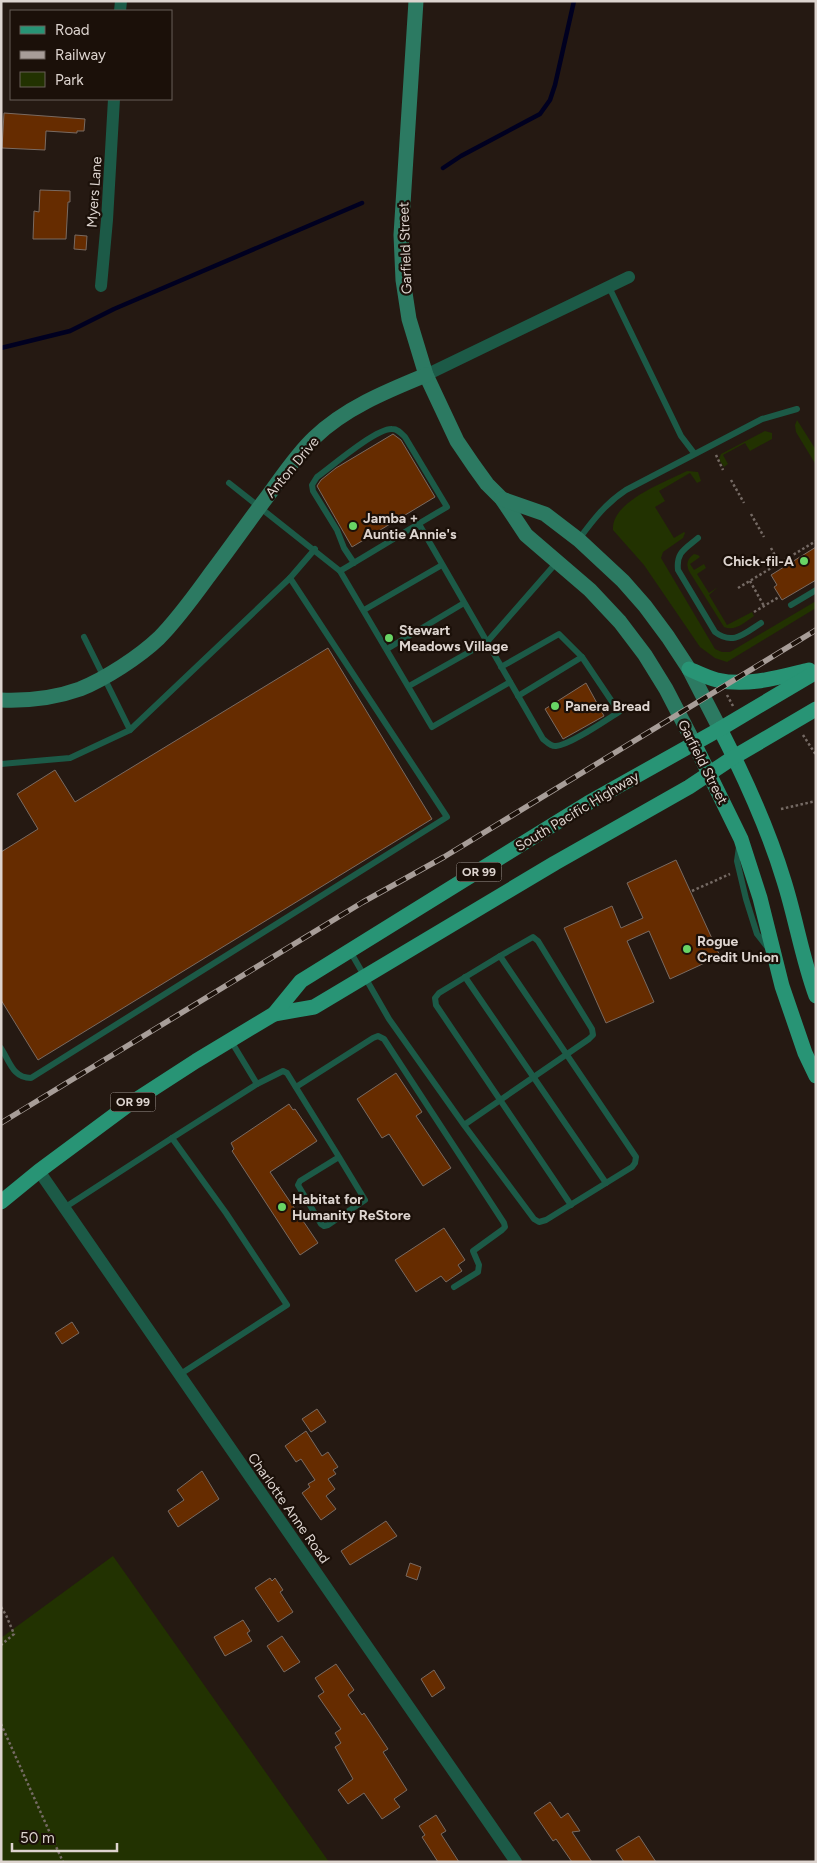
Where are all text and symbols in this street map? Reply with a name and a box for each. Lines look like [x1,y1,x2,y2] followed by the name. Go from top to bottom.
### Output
[10,10,172,100] legend
[55,21,90,39] text: Road
[55,46,106,64] text: Railway
[55,71,84,89] text: Park
[84,156,105,228] street label: Myers Lane
[395,201,416,295] street label: Garfield Street
[262,433,323,501] street label: Anton Drive
[363,510,457,543] place label: Jamba + Auntie Annie's
[347,520,359,532] marker: Jamba + Auntie Annie's
[723,553,794,570] place label: Chick-fil-A
[798,555,810,567] marker: Chick-fil-A
[399,622,508,655] place label: Stewart Meadows Village
[383,632,395,644] marker: Stewart Meadows Village
[565,698,650,715] place label: Panera Bread
[549,700,561,712] marker: Panera Bread
[674,717,731,807] street label: Garfield Street
[512,767,643,855] street label: South Pacific Highway
[456,862,502,882] road number: OR 99
[697,933,779,966] place label: Rogue Credit Union
[681,943,693,955] marker: Rogue Credit Union
[110,1092,156,1112] road number: OR 99
[292,1191,411,1224] place label: Habitat for Humanity ReStore
[276,1201,288,1213] marker: Habitat for Humanity ReStore
[244,1450,333,1567] street label: Charlotte Anne Road
[12,1820,118,1852] scale bar
[20,1829,55,1847] text: 50 m

